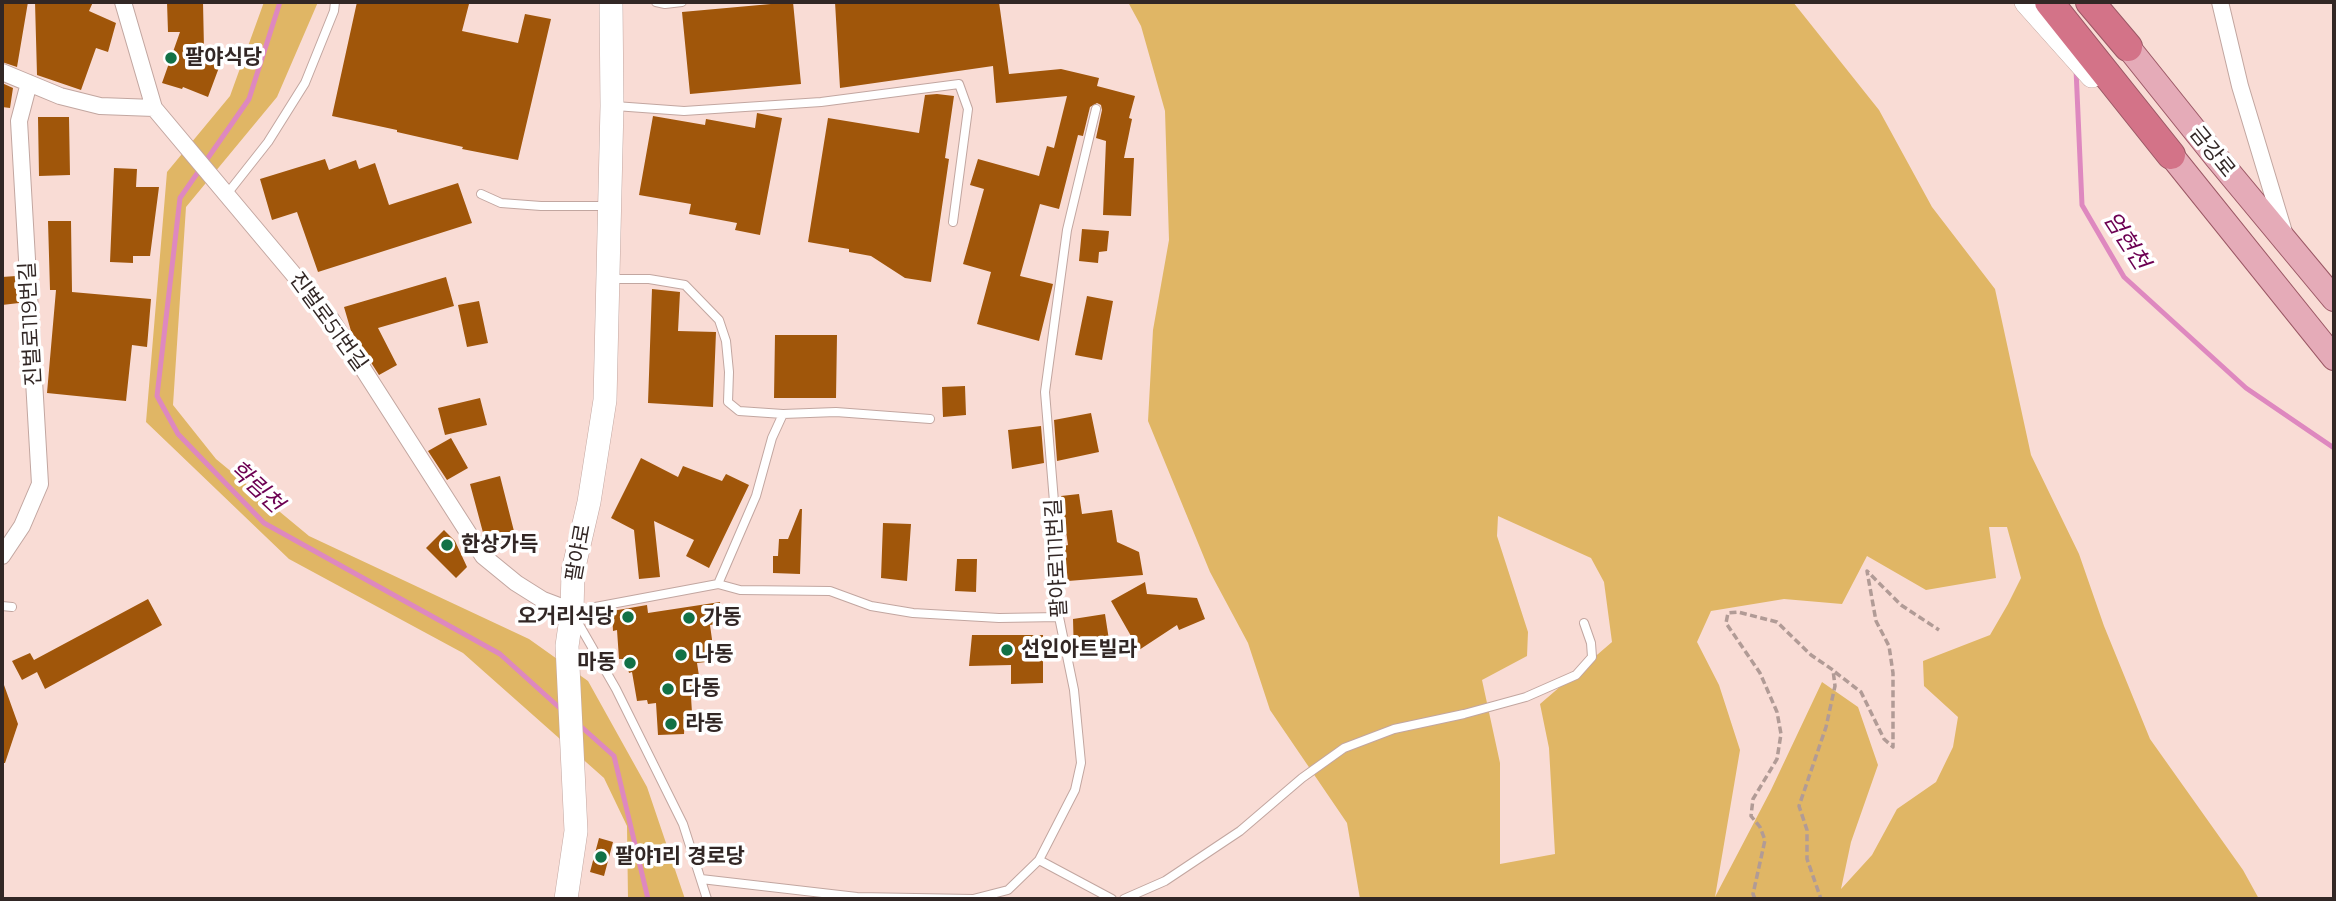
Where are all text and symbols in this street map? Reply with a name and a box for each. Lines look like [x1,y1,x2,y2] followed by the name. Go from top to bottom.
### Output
[185,45,262,71] place label: 팔야식당
[163,50,179,66] marker: 팔야식당
[2184,122,2240,182] street label: 금강로
[2097,207,2155,275] water label: 엄현천
[15,261,47,387] street label: 진벌로119번길
[284,268,372,376] street label: 진벌로51번길
[223,455,289,519] water label: 학림천
[1041,498,1073,618] street label: 팔야로111번길
[562,522,596,584] street label: 팔야로
[461,532,538,558] place label: 한상가득
[439,537,455,553] marker: 한상가득
[517,604,614,630] place label: 오거리식당
[703,605,742,631] place label: 가동
[620,609,636,625] marker: 오거리식당
[681,610,697,626] marker: 가동
[1021,637,1137,663] place label: 선인아트빌라
[695,642,734,668] place label: 나동
[999,642,1015,658] marker: 선인아트빌라
[673,647,689,663] marker: 나동
[577,650,616,676] place label: 마동
[622,655,638,671] marker: 마동
[682,676,721,702] place label: 다동
[660,681,676,697] marker: 다동
[685,711,724,737] place label: 라동
[663,716,679,732] marker: 라동
[615,844,745,870] place label: 팔야1리 경로당
[593,849,609,865] marker: 팔야1리 경로당

